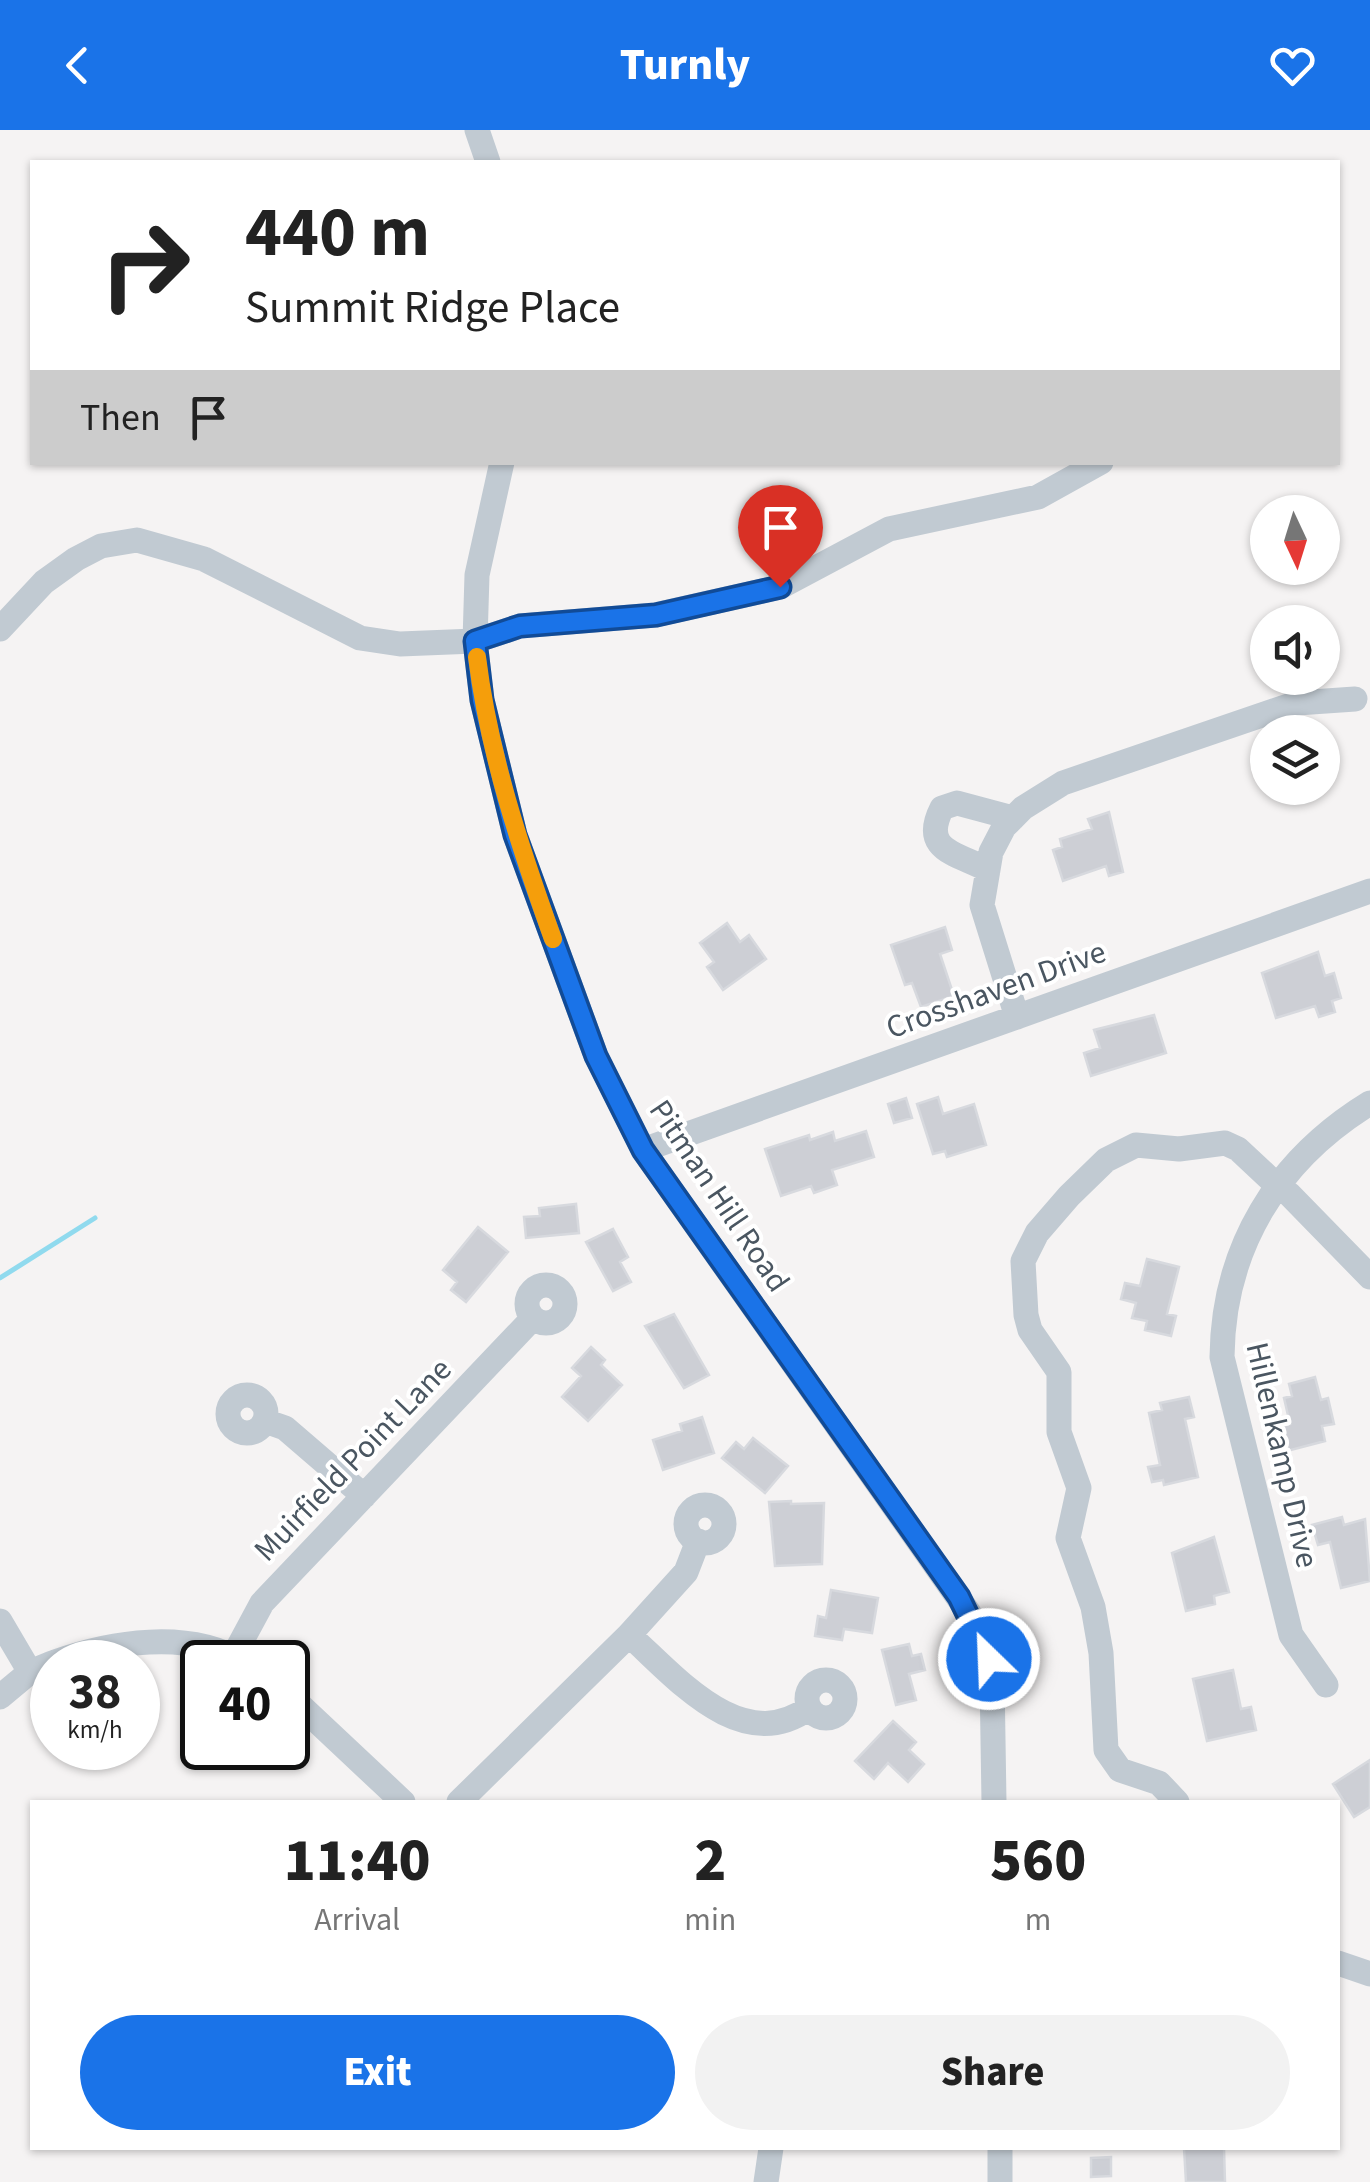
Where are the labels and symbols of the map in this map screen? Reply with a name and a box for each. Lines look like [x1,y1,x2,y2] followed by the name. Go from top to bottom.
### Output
[738,485,823,588] pin
[1250,495,1340,585] north arrow
[880,929,1112,1051] street label: Crosshaven Drive
[637,1090,801,1302] street label: Pitman Hill Road
[1234,1338,1330,1572] street label: Hillenkamp Drive
[244,1348,462,1572] street label: Muirfield Point Lane
[937,1607,1041,1711] position arrow
[180,1640,310,1770] speed limit sign: 40

